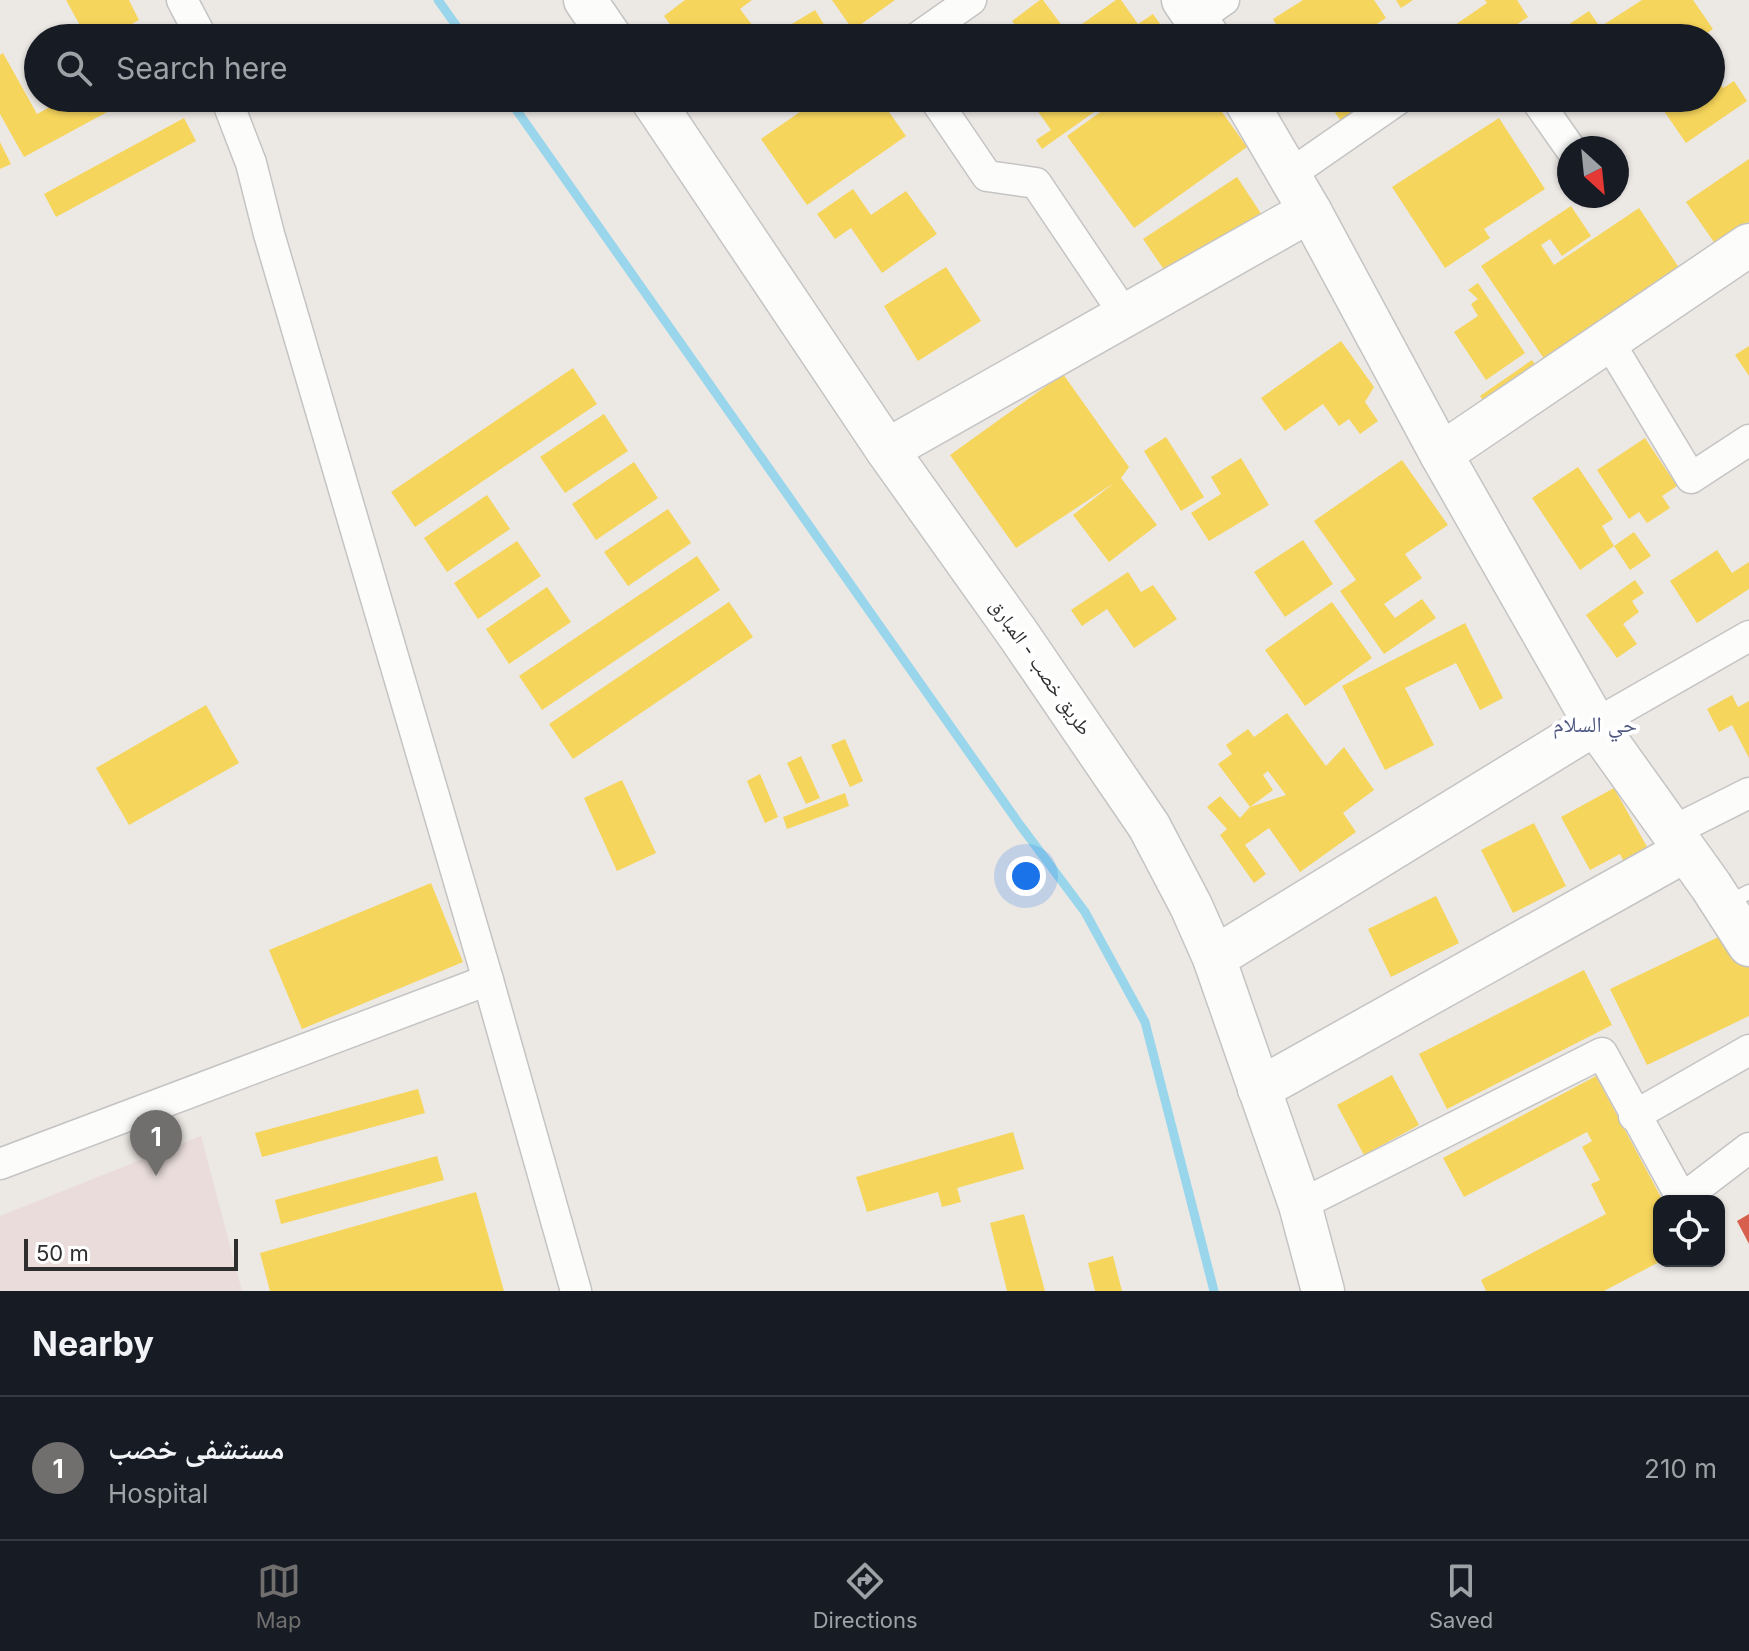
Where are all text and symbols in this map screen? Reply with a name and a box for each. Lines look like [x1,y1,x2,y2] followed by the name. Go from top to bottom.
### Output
[24,24,1725,112] search box
[52,46,96,90] icon: search
[116,50,288,86] text: Search here
[1557,136,1629,208] north arrow
[985,594,1097,740] street label: طريق خصب - المبارق
[1553,711,1637,742] district label: حي السلام
[1006,856,1046,896] your location
[130,1110,182,1176] pin: 1
[1653,1195,1725,1267] map controls
[1653,1195,1725,1267] button: locate
[24,1235,238,1271] scale bar
[36,1240,89,1266] text: 50 m
[32,1323,154,1364] text: Nearby
[108,1430,284,1466] text: مستشفى خصب
[52,1453,64,1484] text: 1
[1644,1453,1717,1484] text: 210 m
[108,1478,208,1509] text: Hospital
[256,1559,301,1633] tab: Map
[813,1559,918,1633] tab: Directions
[1429,1559,1493,1633] tab: Saved

